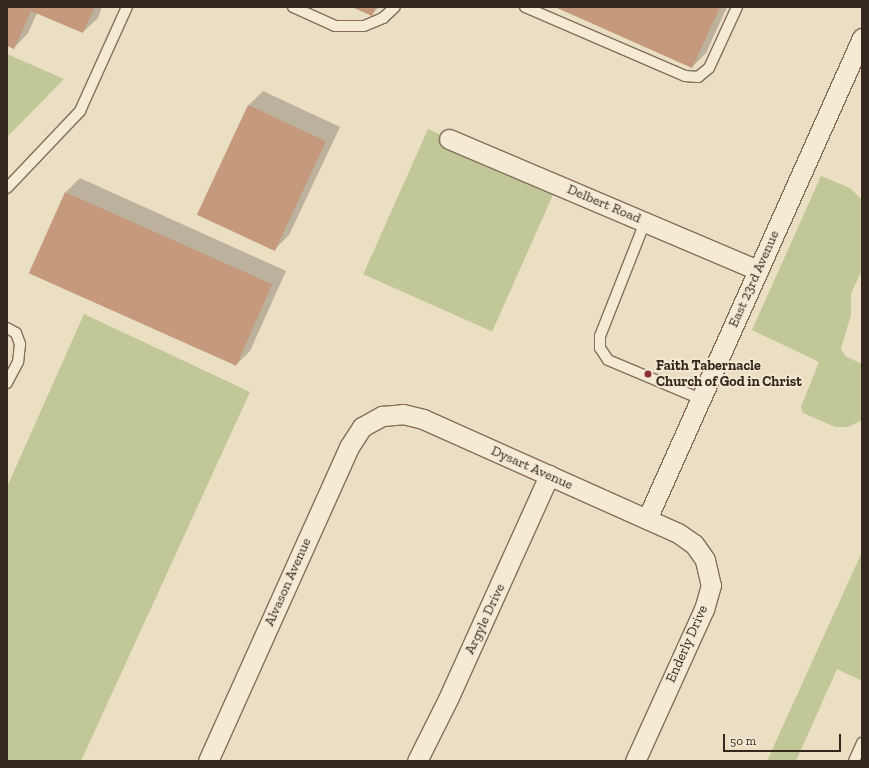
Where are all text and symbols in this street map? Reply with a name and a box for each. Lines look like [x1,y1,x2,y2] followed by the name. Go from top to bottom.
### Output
[565,181,643,227] street label: Delbert Road
[725,228,783,330] street label: East 23rd Avenue
[656,358,802,390] place label: Faith Tabernacle Church of God in Christ
[643,369,653,379] marker: Faith Tabernacle Church of God in Christ
[488,442,576,494] street label: Dysart Avenue
[261,535,315,629] street label: Alvason Avenue
[461,581,509,657] street label: Argyle Drive
[662,603,712,685] street label: Enderly Drive
[725,726,843,752] scale bar
[730,734,756,748] text: 50 m

